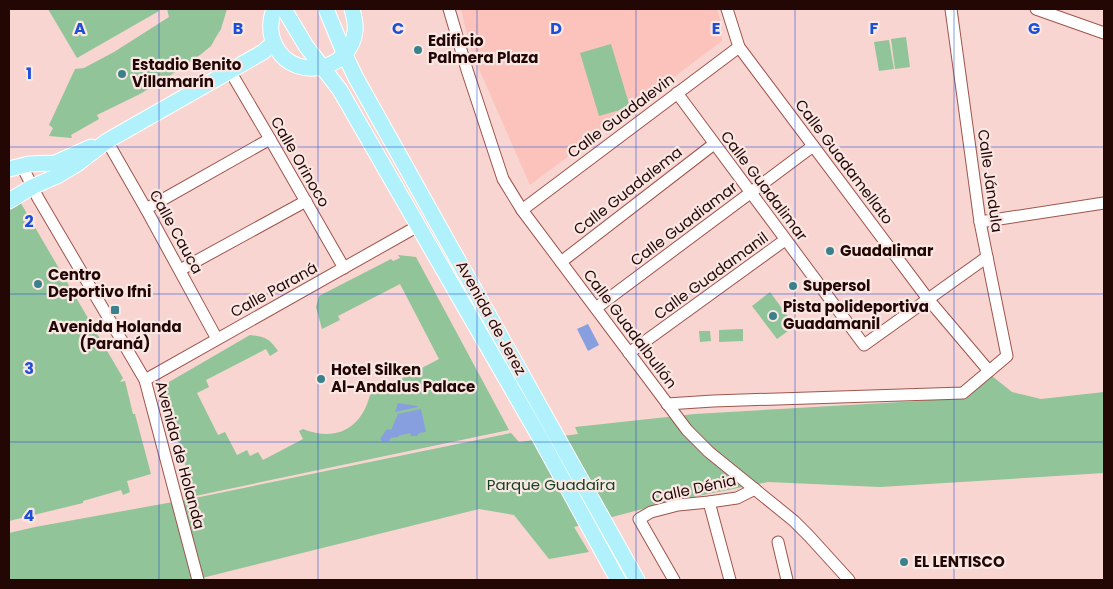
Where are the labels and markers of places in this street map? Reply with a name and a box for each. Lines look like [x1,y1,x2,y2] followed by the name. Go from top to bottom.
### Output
[428,30,538,68] place label: Edificio Palmera Plaza
[412,44,424,56] marker: Edificio Palmera Plaza
[132,54,242,92] place label: Estadio Benito Villamarín
[116,68,128,80] marker: Estadio Benito Villamarín
[840,240,934,261] place label: Guadalimar
[824,245,836,257] marker: Guadalimar
[48,264,151,302] place label: Centro Deportivo Ifni
[803,275,871,296] place label: Supersol
[32,278,44,290] marker: Centro Deportivo Ifni
[787,280,799,292] marker: Supersol
[783,296,929,334] place label: Pista polideportiva Guadamanil
[109,304,121,316] marker: Avenida Holanda (Paraná)
[767,310,779,322] marker: Pista polideportiva Guadamanil
[48,316,182,354] place label: Avenida Holanda (Paraná)
[331,359,475,397] place label: Hotel Silken Al-Andalus Palace
[315,373,327,385] marker: Hotel Silken Al-Andalus Palace
[914,551,1005,572] place label: EL LENTISCO
[898,556,910,568] marker: EL LENTISCO

